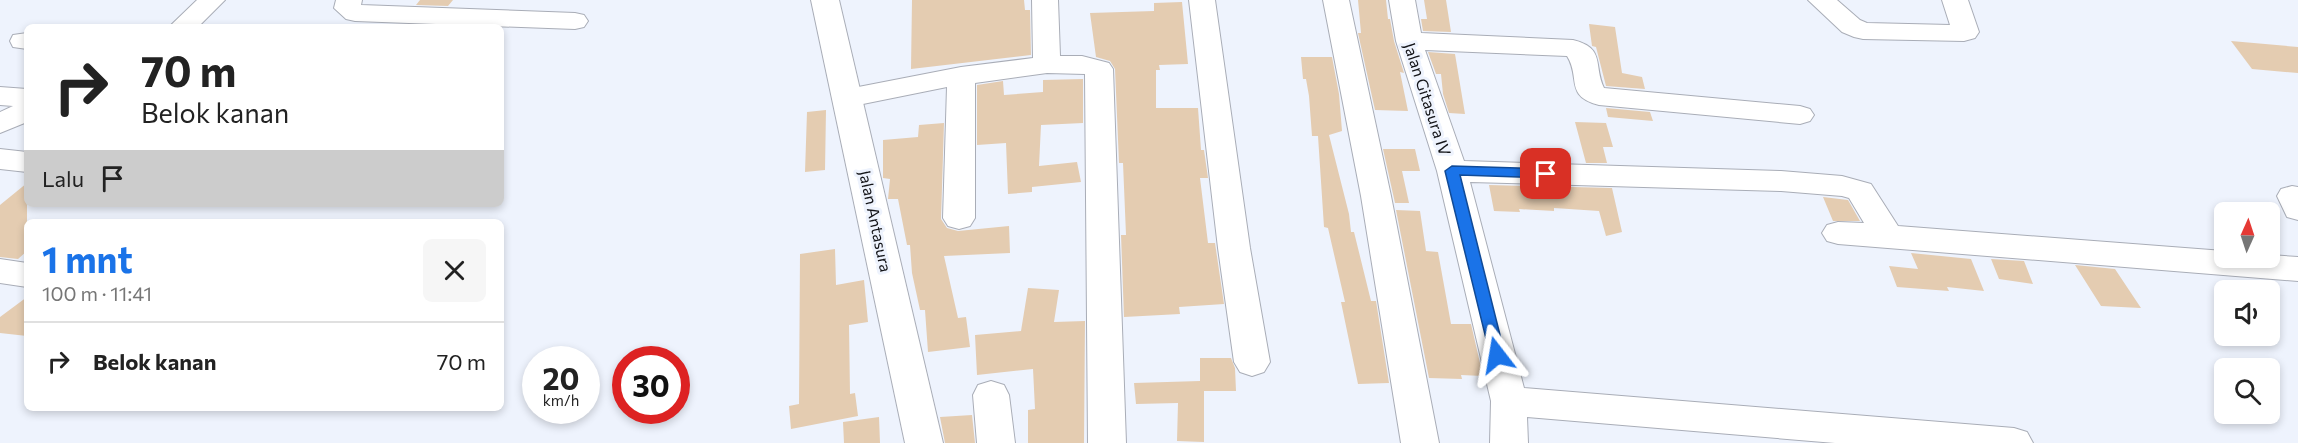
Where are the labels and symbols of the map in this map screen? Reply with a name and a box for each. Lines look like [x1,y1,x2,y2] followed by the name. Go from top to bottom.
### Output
[1401,40,1455,158] street label: Jalan Gitasura IV
[1520,148,1571,199] pin
[856,168,896,274] street label: Jalan Antasura
[2214,202,2280,268] north arrow
[1465,323,1529,387] position arrow
[612,346,690,424] speed limit sign: 30

